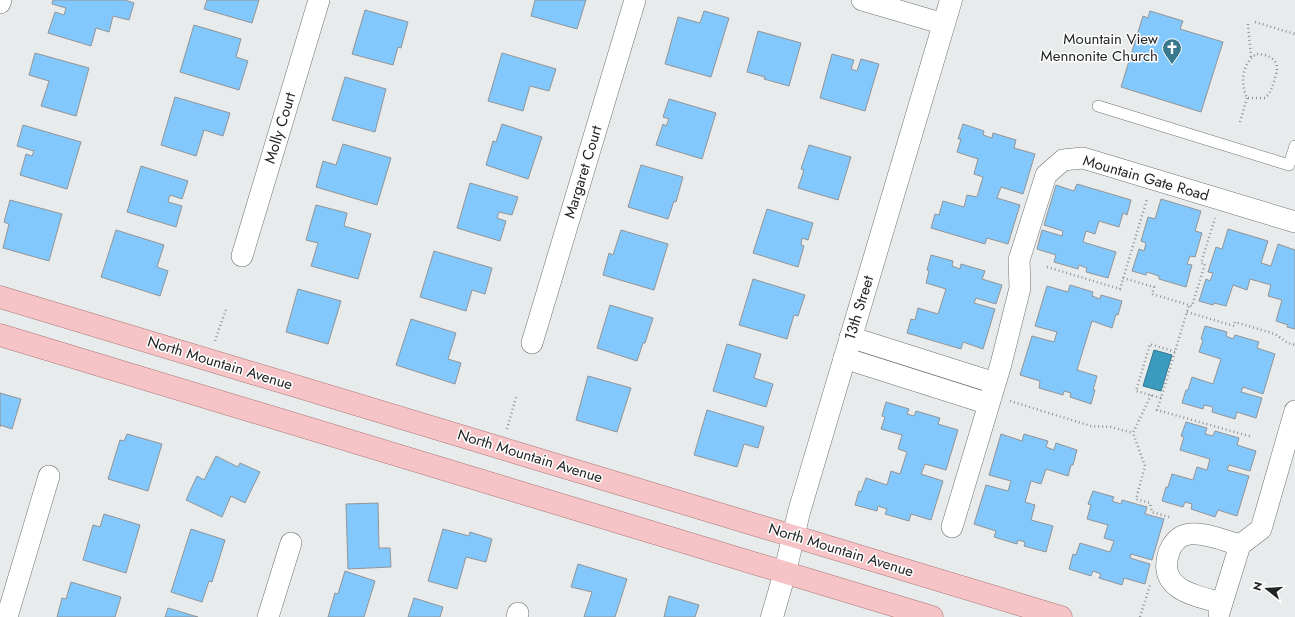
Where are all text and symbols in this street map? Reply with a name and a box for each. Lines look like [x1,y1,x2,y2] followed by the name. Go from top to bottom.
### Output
[1041,28,1159,67] place label: Mountain View Mennonite Church
[1161,37,1183,65] church icon: Mountain View Mennonite Church
[259,89,301,166] street label: Molly Court
[558,123,608,221] street label: Margaret Court
[1080,149,1212,207] street label: Mountain Gate Road
[839,273,879,343] street label: 13th Street
[145,330,296,396] street label: North Mountain Avenue
[455,423,606,489] street label: North Mountain Avenue
[766,517,917,583] street label: North Mountain Avenue
[1247,569,1287,609] north arrow
[1249,580,1266,593] text: N

